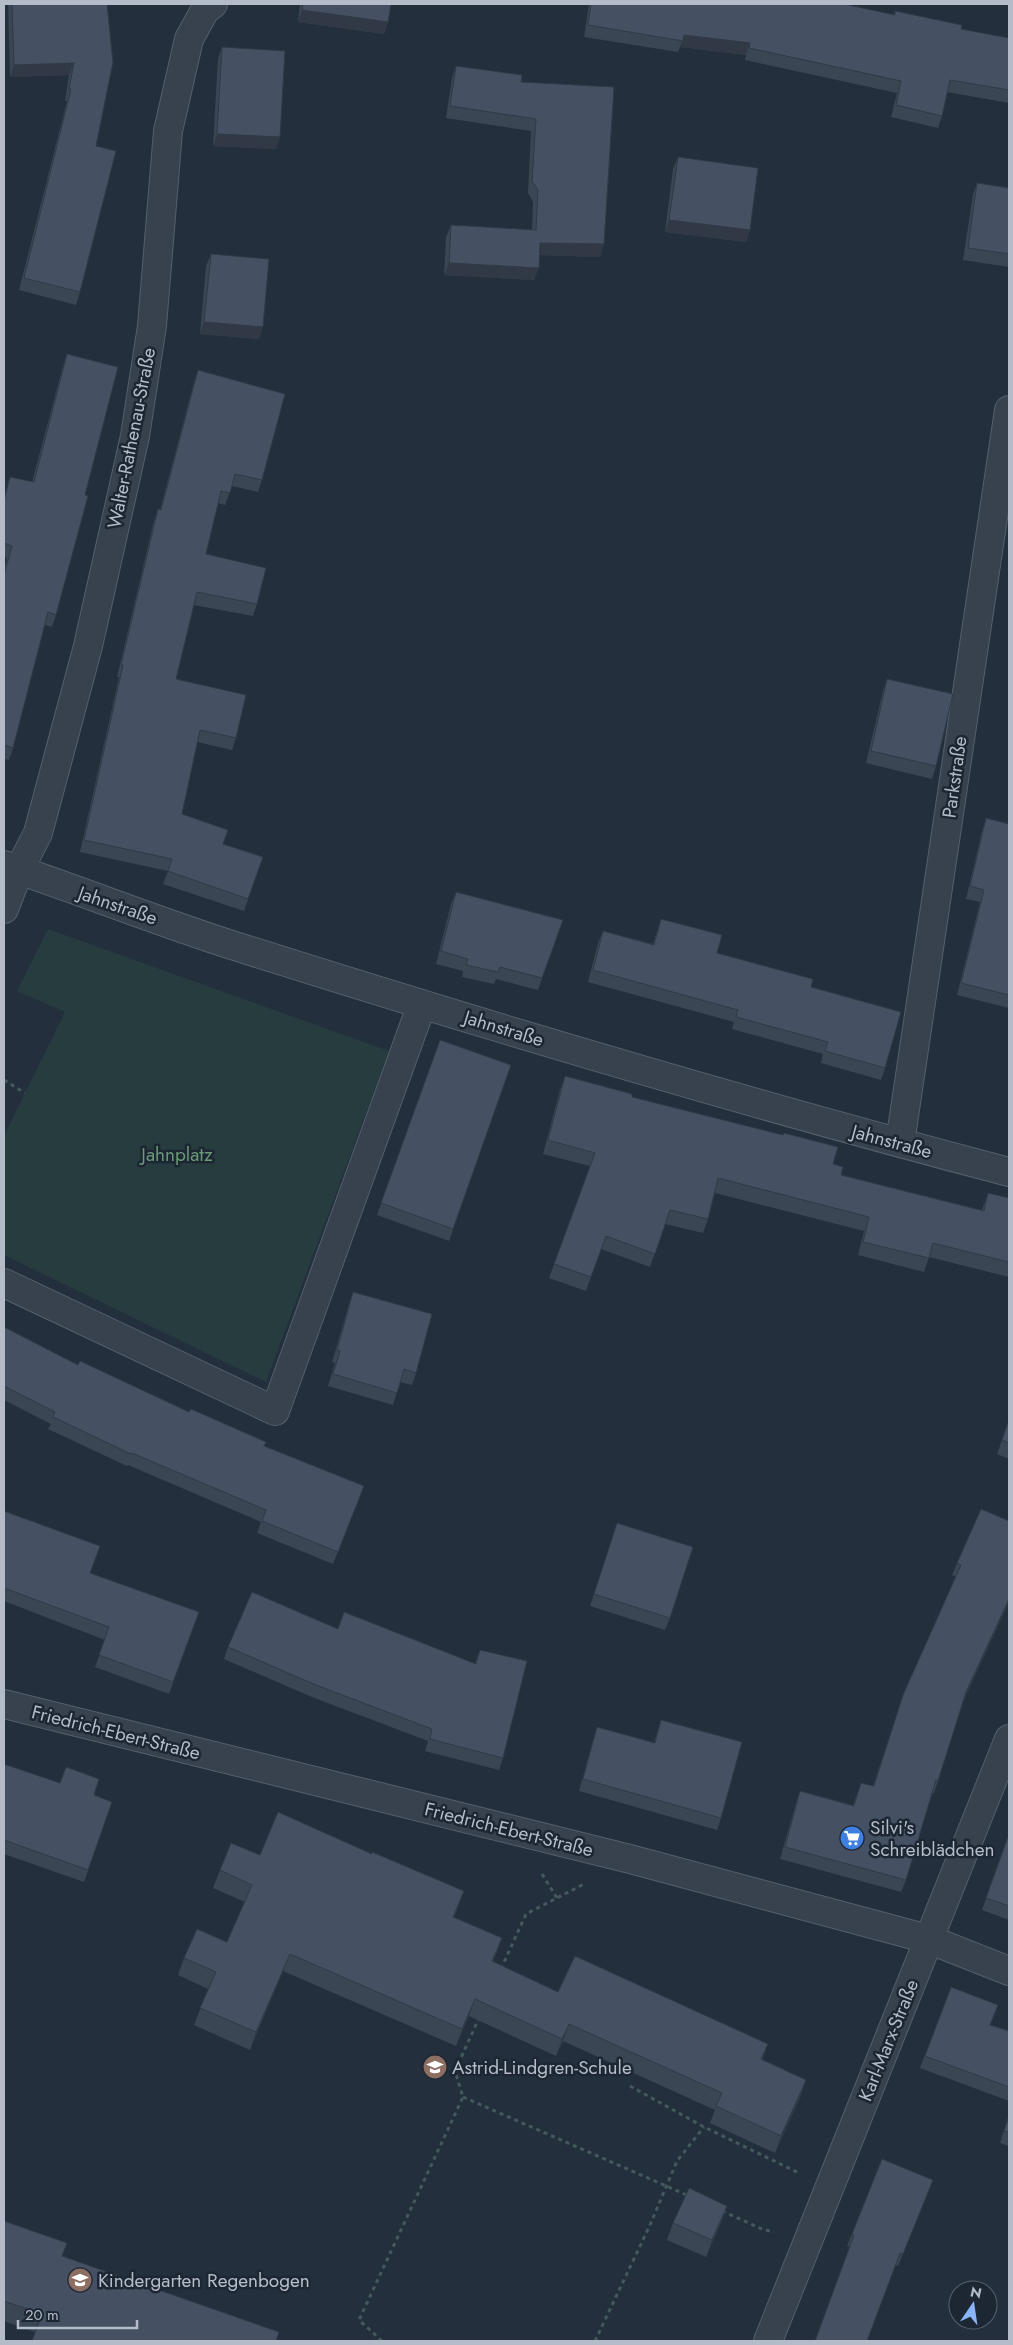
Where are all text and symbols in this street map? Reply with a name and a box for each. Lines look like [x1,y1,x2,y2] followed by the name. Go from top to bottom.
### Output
[101,345,162,531] street label: Walter-Rathenau-Straße
[935,734,974,820] street label: Parkstraße
[72,878,161,932] street label: Jahnstraße
[458,1003,547,1053] street label: Jahnstraße
[846,1117,935,1165] street label: Jahnstraße
[138,1141,213,1168] park label: Jahnplatz
[29,1698,203,1767] street label: Friedrich-Ebert-Straße
[422,1795,596,1864] street label: Friedrich-Ebert-Straße
[870,1814,995,1863] place label: Silvi's Schreiblädchen
[839,1825,865,1851] supermarket icon: Silvi's Schreiblädchen
[852,1975,925,2105] street label: Karl-Marx-Straße
[422,2054,448,2080] school or university icon: Astrid-Lindgren-Schule
[452,2054,632,2081] place label: Astrid-Lindgren-Schule
[67,2267,93,2293] school or university icon: Kindergarten Regenbogen
[98,2267,310,2294] place label: Kindergarten Regenbogen
[948,2280,998,2330] north arrow
[968,2281,984,2303] text: N
[18,2298,136,2330] scale bar
[25,2304,59,2326] text: 20 m

